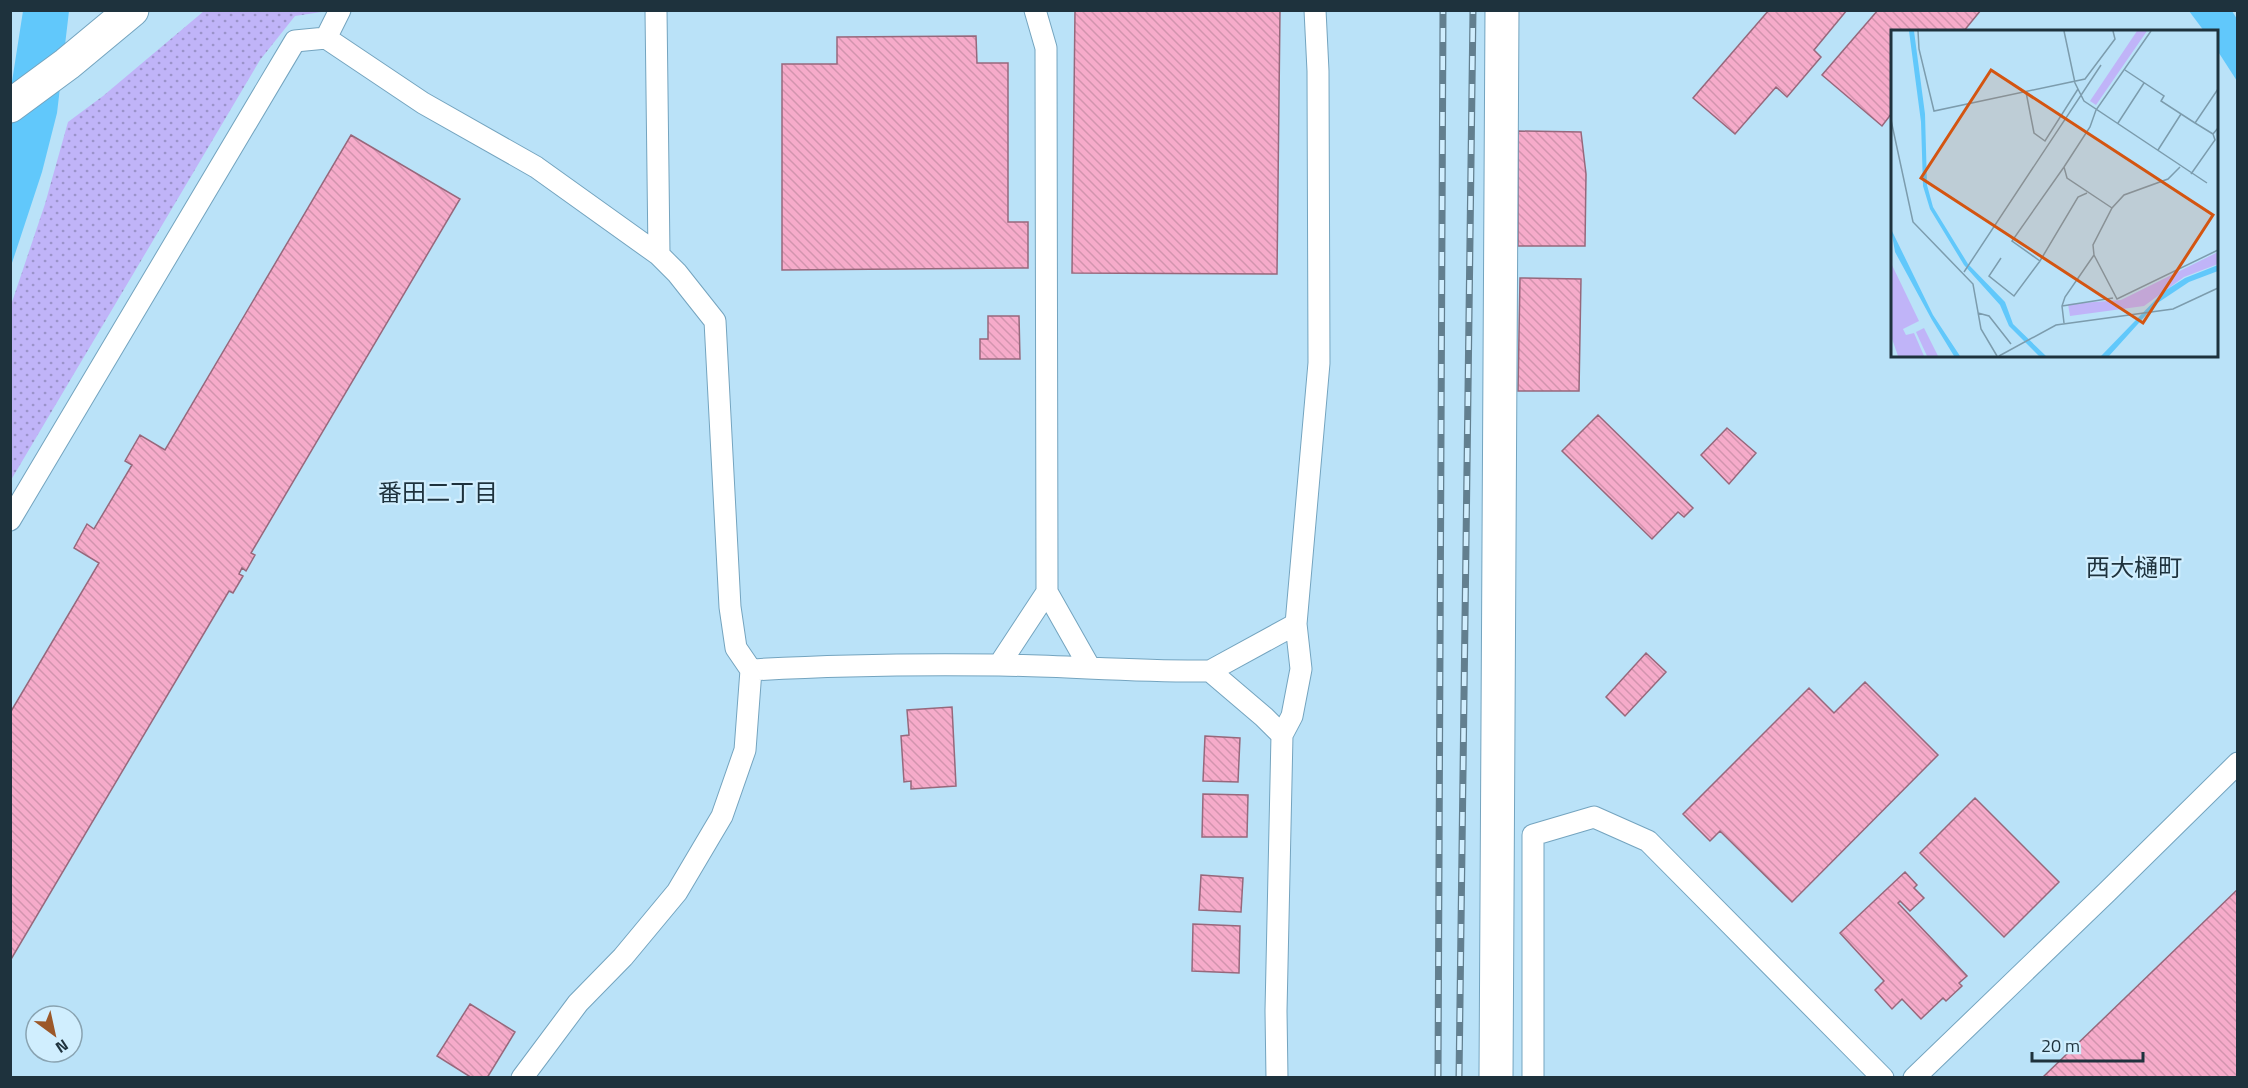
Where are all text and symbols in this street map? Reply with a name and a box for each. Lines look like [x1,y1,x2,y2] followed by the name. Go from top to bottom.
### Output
[1891,30,2218,357] inset map
[378,474,498,510] district label: 番田二丁目
[2086,549,2182,585] district label: 西大樋町
[24,1004,84,1064] north arrow
[2032,1025,2143,1063] scale bar
[2041,1032,2080,1059] text: 20 m
[51,1033,73,1060] text: N

